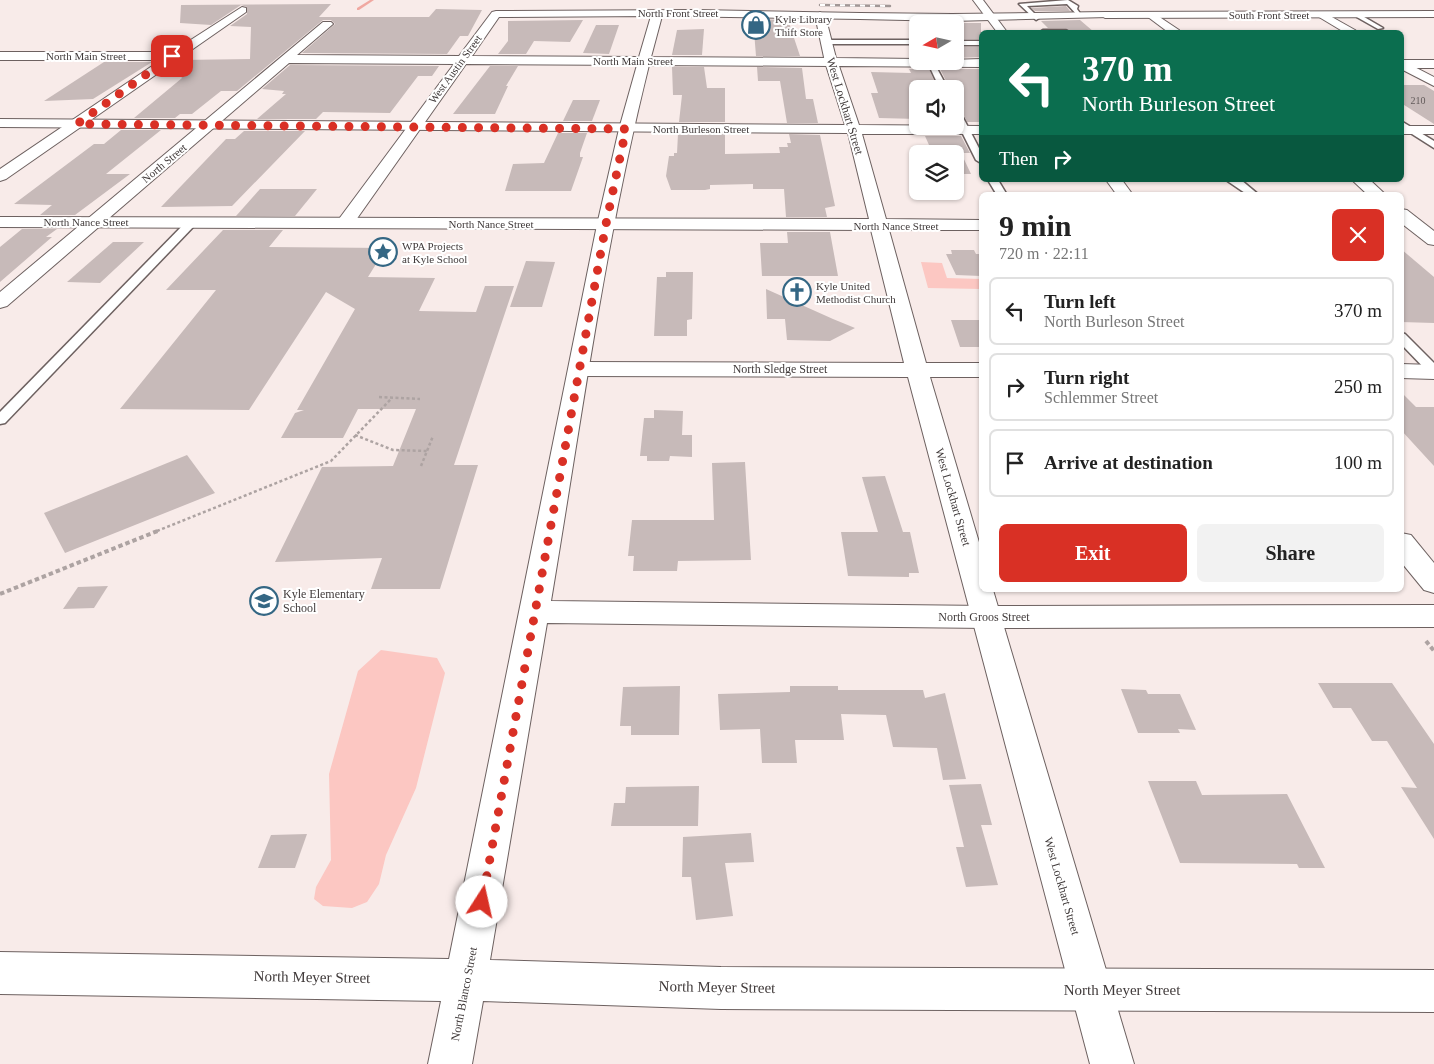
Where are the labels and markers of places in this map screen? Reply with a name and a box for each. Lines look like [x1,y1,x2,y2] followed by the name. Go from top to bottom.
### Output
[741,10,771,40] shop icon: Kyle Library Thift Store
[775,13,833,38] place label: Kyle Library Thift Store
[151,35,193,77] pin
[368,237,398,267] place icon: WPA Projects at Kyle School
[402,240,467,265] place label: WPA Projects at Kyle School
[782,277,812,307] church icon: Kyle United Methodist Church
[816,280,896,305] place label: Kyle United Methodist Church
[249,586,279,616] school or university icon: Kyle Elementary School
[283,587,365,615] place label: Kyle Elementary School

